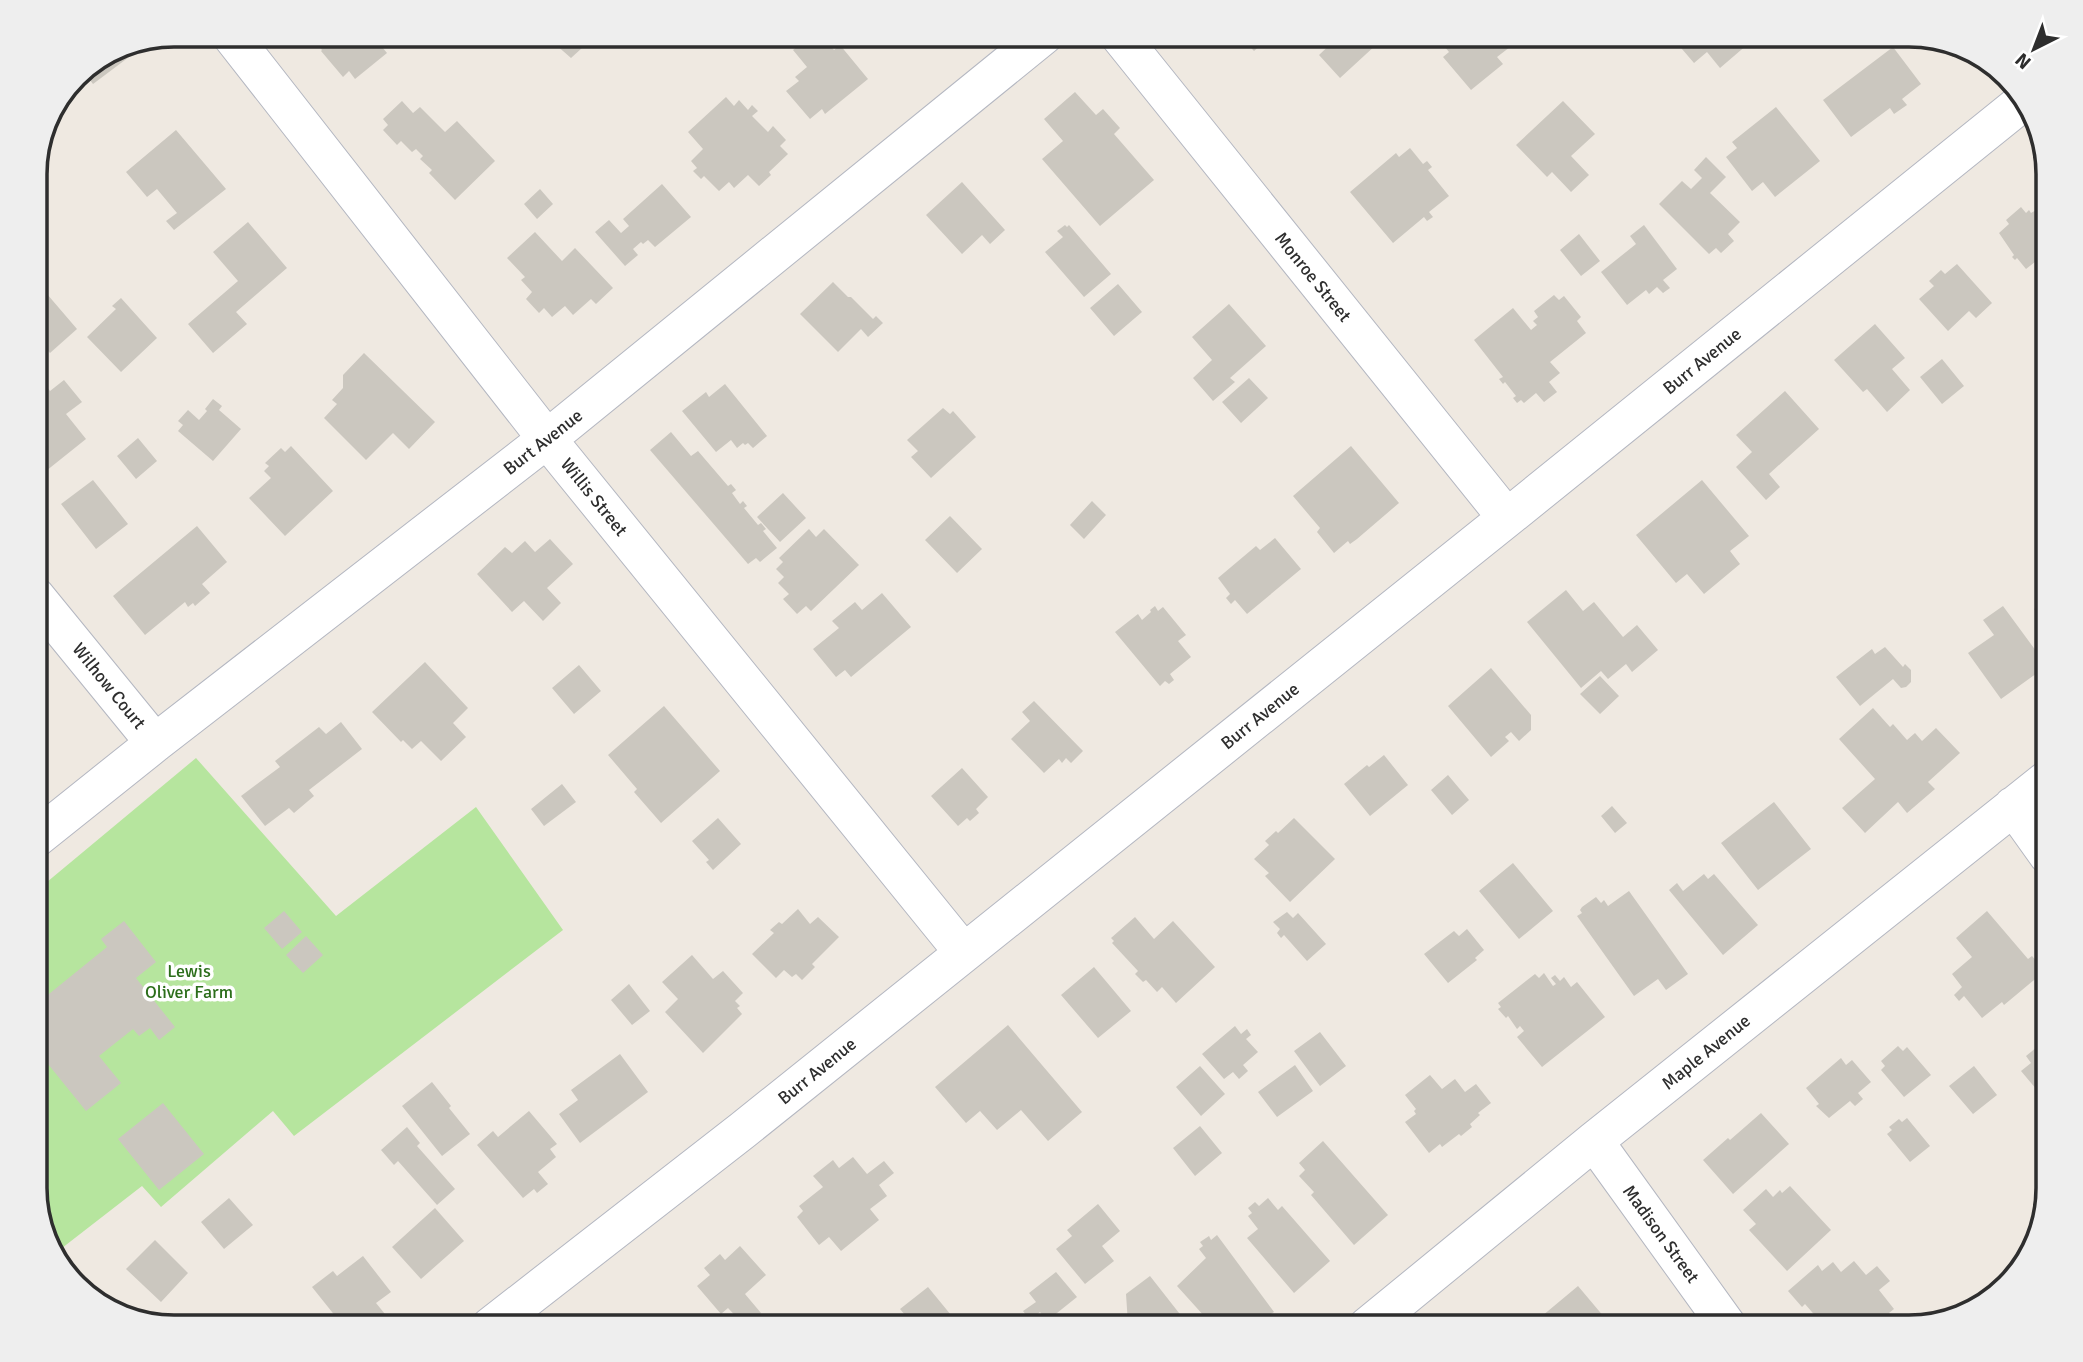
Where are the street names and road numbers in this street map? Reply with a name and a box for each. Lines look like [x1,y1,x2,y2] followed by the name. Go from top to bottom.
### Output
[1270,228,1356,326] street label: Monroe Street
[1658,323,1746,399] street label: Burr Avenue
[499,404,587,480] street label: Burt Avenue
[556,454,632,540] street label: Willis Street
[68,638,150,734] street label: Wilhow Court
[1216,678,1304,754] street label: Burr Avenue
[1657,1010,1755,1094] street label: Maple Avenue
[773,1033,861,1109] street label: Burr Avenue
[1618,1181,1704,1287] street label: Madison Street

